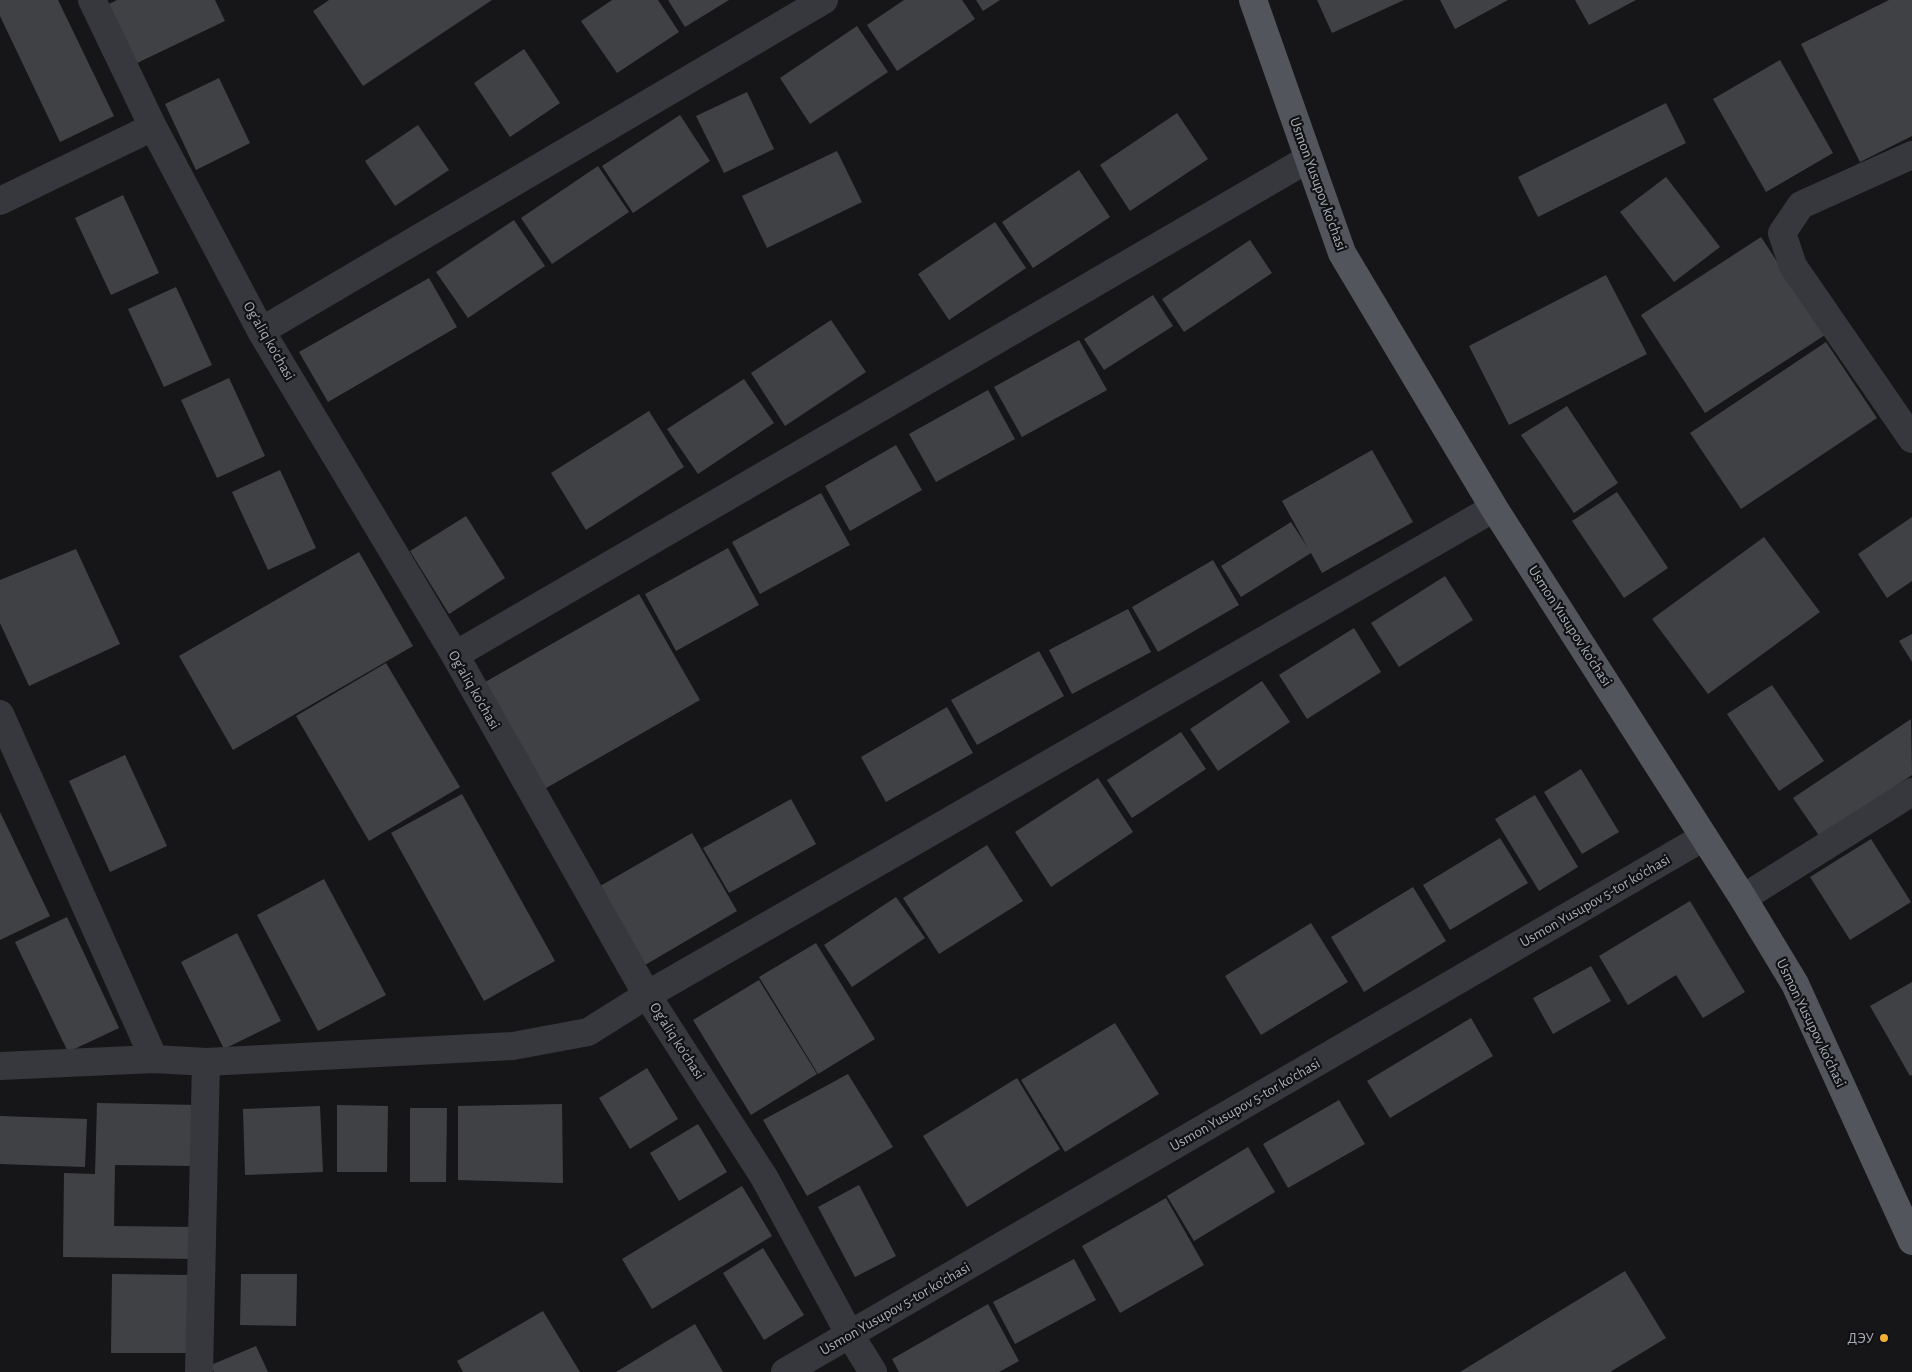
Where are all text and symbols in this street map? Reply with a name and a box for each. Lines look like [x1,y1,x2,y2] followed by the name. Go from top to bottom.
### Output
[1286,115,1350,253] street label: Usmon Yusupov ko'chasi
[239,298,299,384] street label: Og'aliq ko'chasi
[1524,562,1616,690] street label: Usmon Yusupov ko'chasi
[444,647,504,733] street label: Og'aliq ko'chasi
[1517,851,1673,951] street label: Usmon Yusupov 5-tor ko'chasi
[1772,956,1850,1090] street label: Usmon Yusupov ko'chasi
[645,999,709,1083] street label: Og'aliq ko'chasi
[1167,1055,1323,1155] street label: Usmon Yusupov 5-tor ko'chasi
[817,1259,973,1359] street label: Usmon Yusupov 5-tor ko'chasi
[1847,1329,1874,1347] place label: ДЭУ
[1878,1332,1890,1344] marker: ДЭУ

